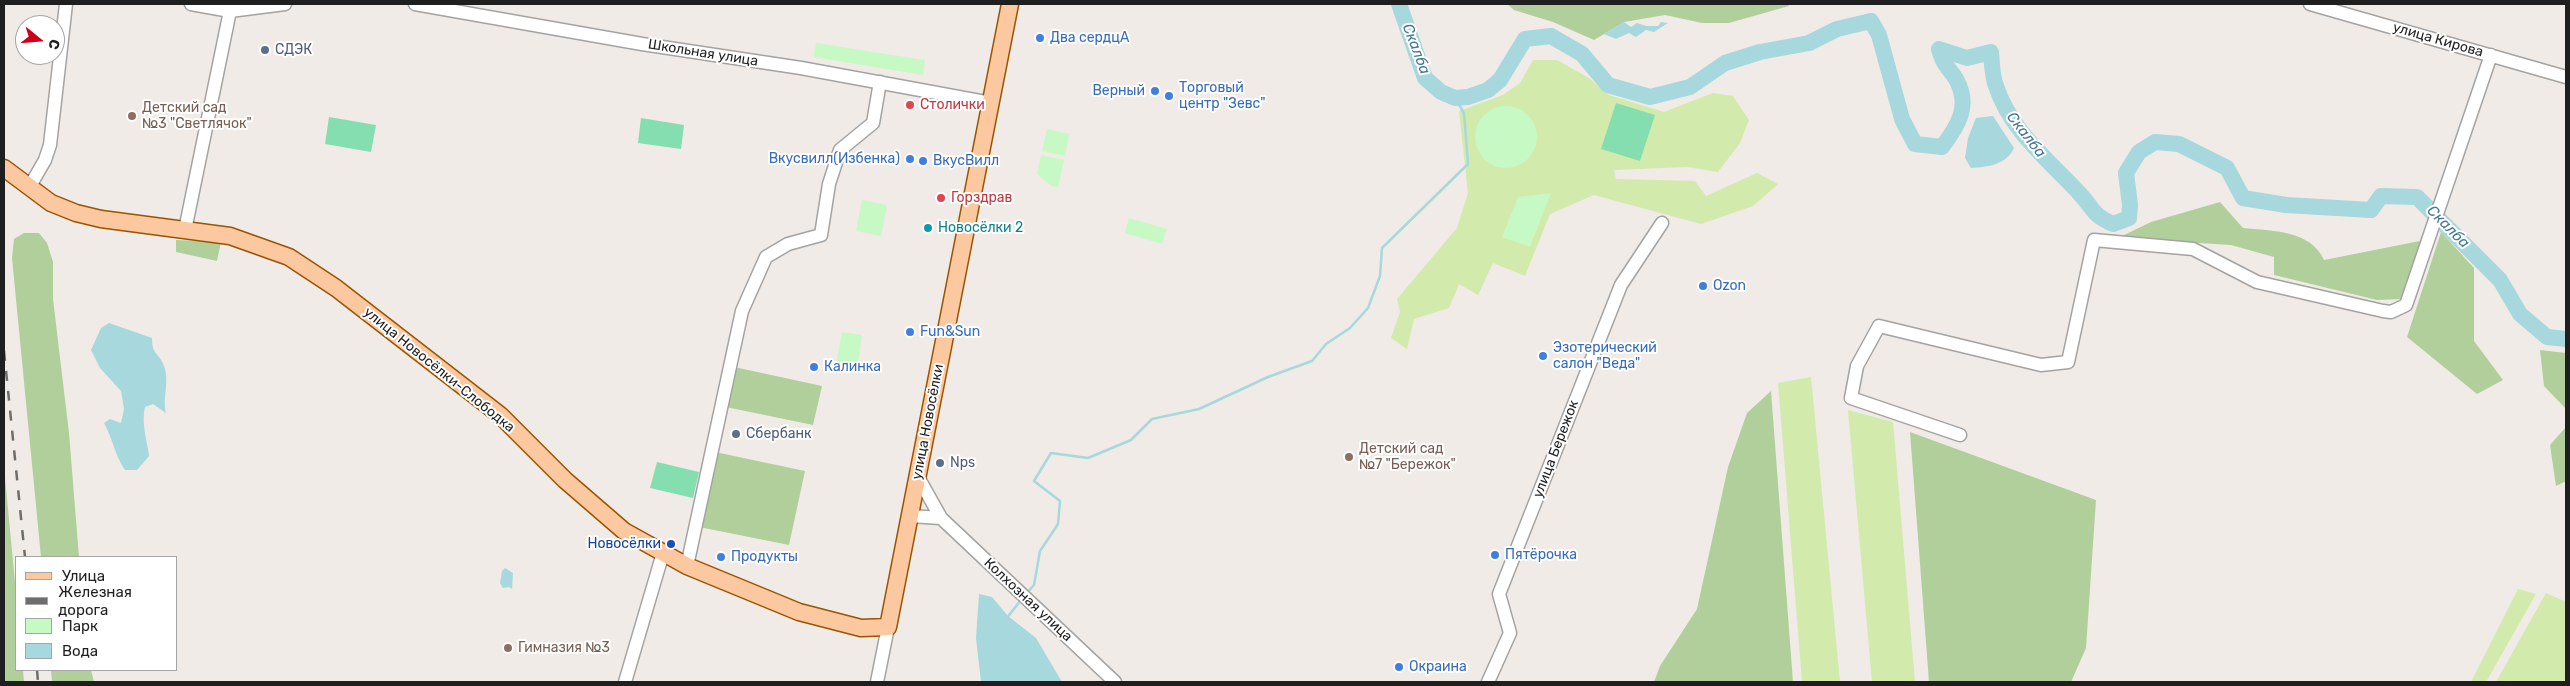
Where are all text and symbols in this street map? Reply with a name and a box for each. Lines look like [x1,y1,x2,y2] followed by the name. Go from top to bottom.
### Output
[15,15,65,65] north arrow
[2391,19,2485,61] street label: улица Кирова
[1398,21,1434,77] water label: Скалба
[1050,30,1129,46] place label: Два сердцА
[1034,32,1046,44] marker: Два сердцА
[647,36,759,70] street label: Школьная улица
[44,37,63,51] text: С
[275,42,312,58] place label: СДЭК
[259,44,271,56] marker: СДЭК
[1179,80,1266,112] place label: Торговый центр "Зевс"
[1093,83,1145,99] place label: Верный
[1149,85,1161,97] marker: Верный
[1163,90,1175,102] marker: Торговый центр "Зевс"
[920,97,985,113] place label: Столички
[904,99,916,111] marker: Столички
[142,100,252,132] place label: Детский сад №3 "Светлячок"
[2003,109,2049,161] water label: Скалба
[126,110,138,122] marker: Детский сад №3 "Светлячок"
[769,151,900,167] place label: Вкусвилл(Избенка)
[904,153,916,165] marker: Вкусвилл(Избенка)
[933,153,999,169] place label: ВкусВилл
[917,155,929,167] marker: ВкусВилл
[951,190,1012,206] place label: Горздрав
[935,192,947,204] marker: Горздрав
[2423,202,2473,252] water label: Скалба
[938,220,1023,236] place label: Новосёлки 2
[922,222,934,234] marker: Новосёлки 2
[1713,278,1746,294] place label: Ozon
[1697,280,1709,292] marker: Ozon
[360,304,518,436] street label: улица Новосёлки-Слободка
[920,324,980,340] place label: Fun&Sun
[904,326,916,338] marker: Fun&Sun
[1553,340,1657,372] place label: Эзотерический салон "Веда"
[1537,350,1549,362] marker: Эзотерический салон "Веда"
[824,359,881,375] place label: Калинка
[808,361,820,373] marker: Калинка
[909,363,947,481] street label: улица Новосёлки
[1530,398,1582,500] street label: улица Бережок
[746,426,812,442] place label: Сбербанк
[730,428,742,440] marker: Сбербанк
[1359,441,1456,474] place label: Детский сад №7 "Бережок"
[1343,451,1355,463] marker: Детский сад №7 "Бережок"
[950,455,975,471] place label: Nps
[934,457,946,469] marker: Nps
[587,536,661,552] place label: Новосёлки
[665,538,677,550] marker: Новосёлки
[1505,547,1577,563] place label: Пятёрочка
[731,549,798,565] place label: Продукты
[1489,549,1501,561] marker: Пятёрочка
[715,551,727,563] marker: Продукты
[980,555,1076,645] street label: Колхозная улица
[15,556,178,671] legend
[62,567,105,585] text: Улица
[58,583,132,619] text: Железная дорога
[62,617,98,635] text: Парк
[518,640,610,656] place label: Гимназия №3
[62,642,98,660] text: Вода
[502,642,514,654] marker: Гимназия №3
[1409,659,1467,675] place label: Окраина
[1393,661,1405,673] marker: Окраина

